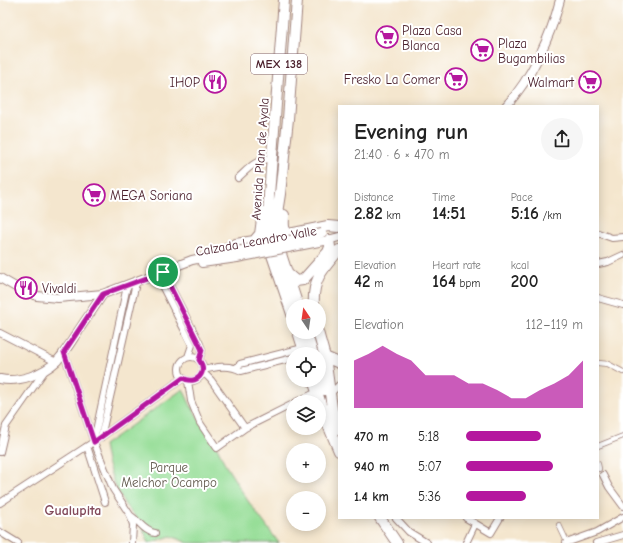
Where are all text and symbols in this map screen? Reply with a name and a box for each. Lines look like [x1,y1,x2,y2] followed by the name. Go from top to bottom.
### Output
[402,23,462,53] place label: Plaza Casa Blanca
[374,24,400,50] supermarket icon: Plaza Casa Blanca
[498,36,565,66] place label: Plaza Bugambilias
[469,37,495,63] supermarket icon: Plaza Bugambilias
[251,54,307,74] road number: MEX 138
[443,66,469,92] supermarket icon: Fresko La Comer
[202,69,228,95] restaurant icon: IHOP
[577,69,603,95] supermarket icon: Walmart
[344,72,441,87] place label: Fresko La Comer
[170,75,200,90] place label: IHOP
[528,75,575,90] place label: Walmart
[248,97,272,221] street label: Avenida Plan de Ayala
[541,118,583,160] button: share
[354,119,468,145] text: Evening run
[354,147,450,162] text: 21:40 · 6 × 470 m
[81,182,107,208] supermarket icon: MEGA Soriana
[110,188,193,203] place label: MEGA Soriana
[354,191,393,204] text: Distance
[432,191,455,204] text: Time
[511,191,533,204] text: Pace
[354,204,383,223] text: 2.82
[432,204,466,223] text: 14:51
[511,204,539,223] text: 5:16
[383,209,401,222] text: km
[539,209,562,222] text: /km
[194,223,318,259] street label: Calzada Leandro Valle
[146,255,180,289] pin
[354,259,396,272] text: Elevation
[432,259,481,272] text: Heart rate
[511,259,529,272] text: kcal
[152,261,174,283] icon: arrive
[354,272,370,291] text: 42
[432,272,456,291] text: 164
[511,272,539,291] text: 200
[13,275,39,301] restaurant icon: Vivaldi
[370,277,383,290] text: m
[456,277,480,290] text: bpm
[42,281,77,296] place label: Vivaldi
[286,299,326,339] north arrow
[286,299,326,531] map controls
[354,317,404,332] text: Elevation
[526,317,583,332] text: 112–119 m
[286,347,326,387] button: locate
[286,395,326,435] button: layers
[354,429,388,444] text: 470 m
[418,429,439,444] text: 5:18
[286,443,326,483] button: +
[354,459,389,474] text: 940 m
[418,459,441,474] text: 5:07
[121,460,217,490] park label: Parque Melchor Ocampo
[354,489,389,504] text: 1.4 km
[418,489,441,504] text: 5:36
[286,491,326,531] button: −
[45,502,101,519] district label: Gualupita

